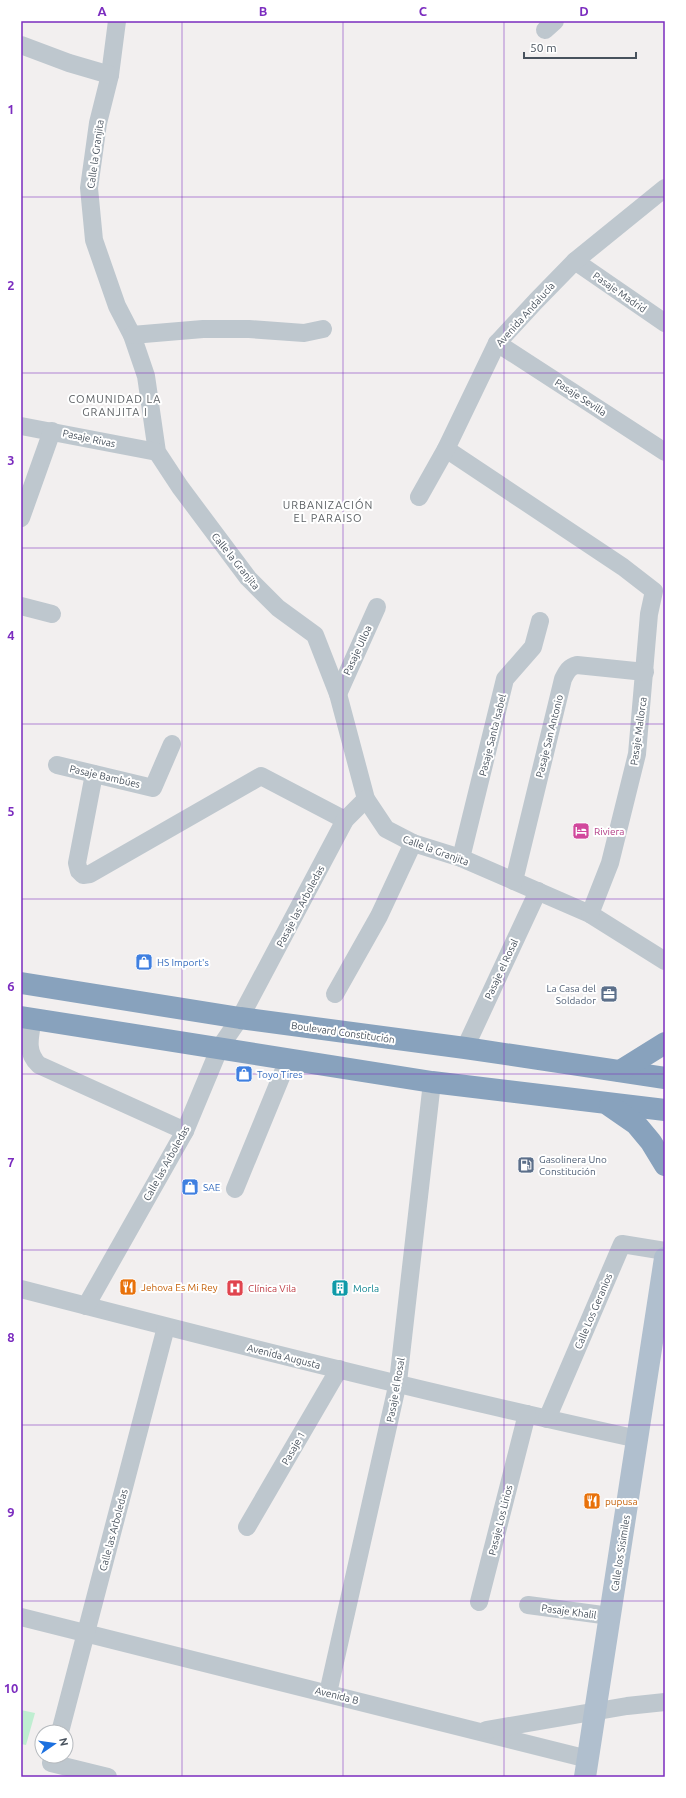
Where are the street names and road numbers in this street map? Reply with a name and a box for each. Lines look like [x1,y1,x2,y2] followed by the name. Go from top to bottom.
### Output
[85,119,106,189] street label: Calle la Granjita
[591,270,649,315] street label: Pasaje Madrid
[494,280,557,348] street label: Avenida Andalucía
[553,377,609,418] street label: Pasaje Sevilla
[61,428,116,449] street label: Pasaje Rivas
[209,531,262,592] street label: Calle la Granjita
[341,624,374,677] street label: Pasaje Ulloa
[477,693,508,777] street label: Pasaje Santa Isabel
[534,693,565,779] street label: Pasaje San Antonio
[628,696,649,766] street label: Pasaje Mallorca
[68,763,141,790] street label: Pasaje Bambúes
[401,833,470,868] street label: Calle la Granjita
[274,864,327,949] street label: Pasaje las Arboledas
[483,937,520,1001] street label: Pasaje el Rosal
[290,1020,396,1045] street label: Boulevard Constitución
[141,1124,192,1203] street label: Calle las Arboledas
[573,1272,614,1351] street label: Calle Los Geranios
[246,1342,322,1371] street label: Avenida Augusta
[384,1357,407,1423] street label: Pasaje el Rosal
[280,1430,307,1467] street label: Pasaje 1
[486,1484,515,1557] street label: Pasaje Los Lirios
[97,1488,130,1572] street label: Calle las Arboledas
[609,1514,632,1592] street label: Calle los Sisimiles
[541,1602,597,1621] street label: Pasaje Khalil
[314,1685,360,1706] street label: Avenida B

